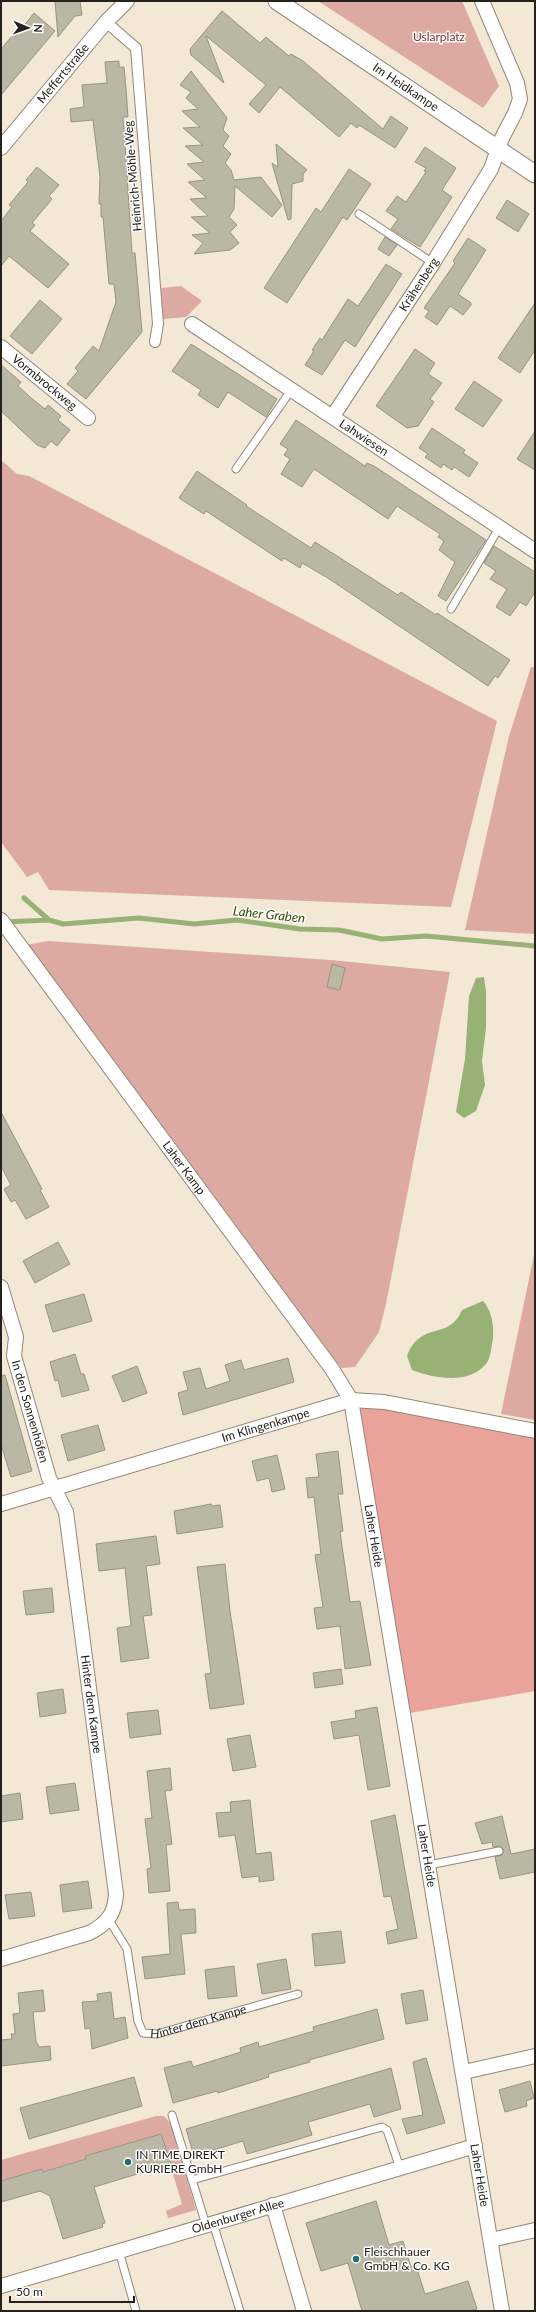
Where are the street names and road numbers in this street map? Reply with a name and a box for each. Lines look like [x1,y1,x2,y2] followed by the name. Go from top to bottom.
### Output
[34,40,92,106] street label: Meffertstraße
[370,59,442,114] street label: Im Heidkampe
[120,120,145,232] street label: Heinrich-Möhle-Weg
[395,255,442,314] street label: Krähenberg
[9,351,80,413] street label: Vormbrockweg
[337,416,391,459] street label: Lahwiesen
[159,1138,209,1198] street label: Laher Kamp
[9,1358,52,1464] street label: In den Sonnenhöfen
[220,1405,311,1445] street label: Im Klingenkampe
[361,1503,387,1569] street label: Laher Heide
[78,1654,106,1754] street label: Hinter dem Kampe
[414,1823,440,1888] street label: Laher Heide
[150,2001,248,2041] street label: Hinter dem Kampe
[467,2143,493,2208] street label: Laher Heide
[190,2195,286,2236] street label: Oldenburger Allee

